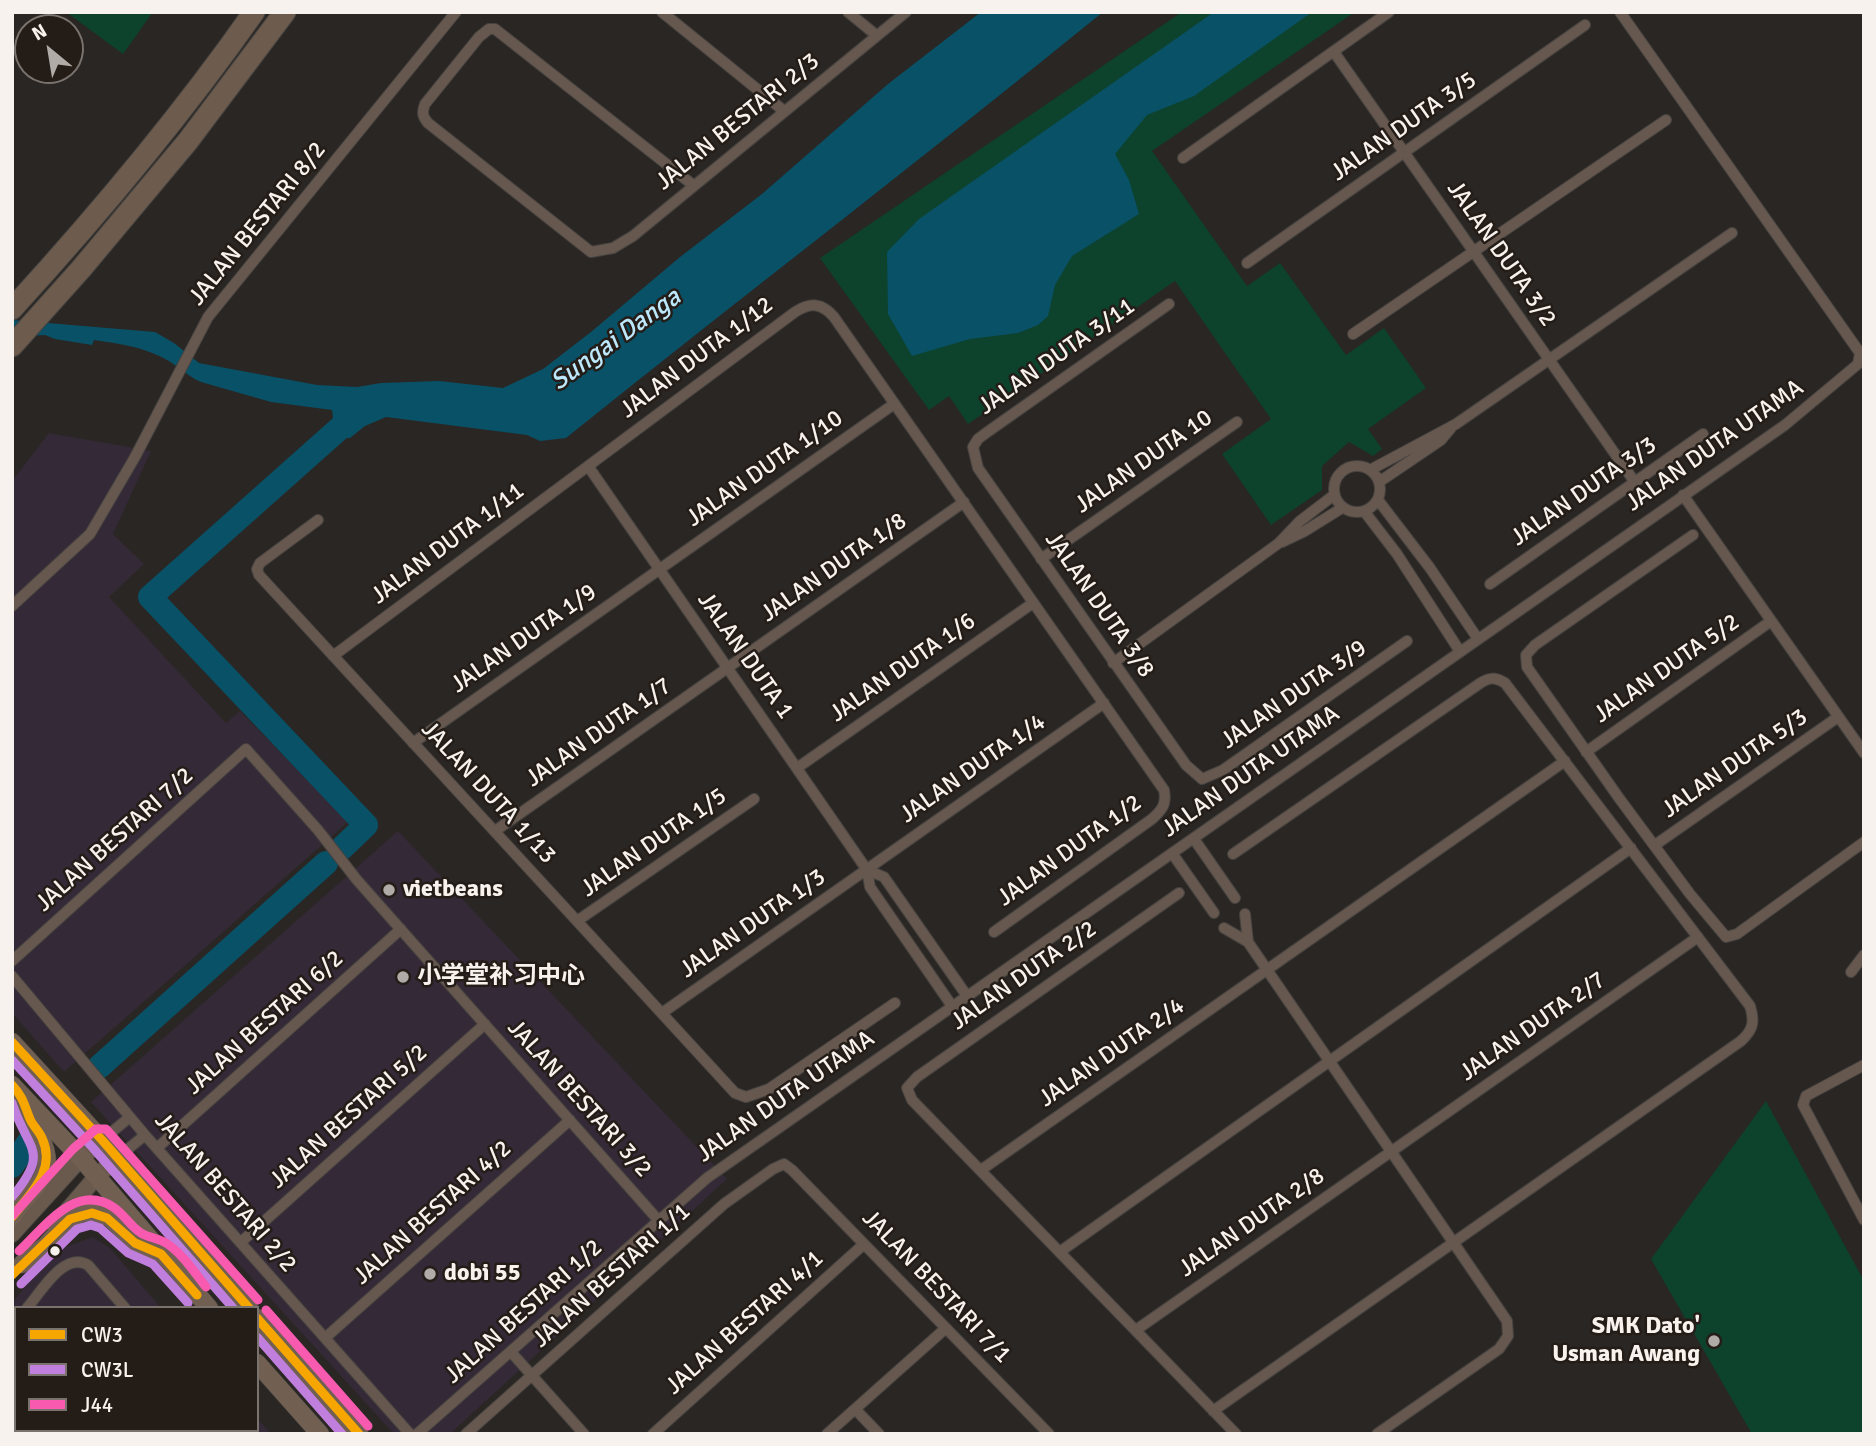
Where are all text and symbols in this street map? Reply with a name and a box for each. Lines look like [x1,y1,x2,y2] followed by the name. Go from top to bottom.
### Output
[14,14,84,84] north arrow
[28,19,51,46] text: N
[650,47,826,197] street label: JALAN BESTARI 2/3
[1326,66,1482,188] street label: JALAN DUTA 3/5
[183,136,333,312] street label: JALAN BESTARI 8/2
[1440,176,1562,332] street label: JALAN DUTA 3/2
[545,282,687,398] water label: Sungai Danga
[615,291,779,425] street label: JALAN DUTA 1/12
[973,292,1141,422] street label: JALAN DUTA 3/11
[1621,374,1809,518] street label: JALAN DUTA UTAMA
[681,404,849,534] street label: JALAN DUTA 1/10
[1070,404,1218,520] street label: JALAN DUTA 10
[1506,431,1662,553] street label: JALAN DUTA 3/3
[366,477,530,611] street label: JALAN DUTA 1/11
[756,507,912,629] street label: JALAN DUTA 1/8
[1038,527,1160,683] street label: JALAN DUTA 3/8
[446,578,602,700] street label: JALAN DUTA 1/9
[691,587,799,725] street label: JALAN DUTA 1
[825,607,981,729] street label: JALAN DUTA 1/6
[1589,608,1745,730] street label: JALAN DUTA 5/2
[1216,634,1372,756] street label: JALAN DUTA 3/9
[521,672,677,794] street label: JALAN DUTA 1/7
[1157,700,1345,844] street label: JALAN DUTA UTAMA
[1657,703,1813,825] street label: JALAN DUTA 5/3
[895,708,1051,830] street label: JALAN DUTA 1/4
[415,716,561,870] street label: JALAN DUTA 1/13
[30,762,200,918] street label: JALAN BESTARI 7/2
[576,782,732,904] street label: JALAN DUTA 1/5
[992,789,1148,913] street label: JALAN DUTA 1/2
[675,863,831,985] street label: JALAN DUTA 1/3
[403,876,503,904] place label: vietbeans
[381,882,397,898] marker: vietbeans
[946,915,1102,1037] street label: JALAN DUTA 2/2
[180,945,350,1101] street label: JALAN BESTARI 6/2
[417,963,585,991] place label: 小学堂补习中心
[1455,966,1611,1088] street label: JALAN DUTA 2/7
[395,969,411,985] marker: 小学堂补习中心
[1034,992,1190,1114] street label: JALAN DUTA 2/4
[501,1014,657,1184] street label: JALAN BESTARI 3/2
[692,1025,880,1169] street label: JALAN DUTA UTAMA
[264,1039,434,1195] street label: JALAN BESTARI 5/2
[148,1107,302,1279] street label: JALAN BESTARI 2/2
[348,1135,518,1291] street label: JALAN BESTARI 4/2
[1174,1162,1330,1284] street label: JALAN DUTA 2/8
[527,1198,697,1354] street label: JALAN BESTARI 1/1
[855,1204,1017,1370] street label: JALAN BESTARI 7/1
[439,1234,609,1390] street label: JALAN BESTARI 1/2
[48,1244,62,1258] unlabelled marker
[660,1245,830,1401] street label: JALAN BESTARI 4/1
[444,1260,521,1288] place label: dobi 55
[422,1266,438,1282] marker: dobi 55
[14,1306,259,1432] legend
[1552,1313,1700,1369] place label: SMK Dato' Usman Awang
[81,1322,123,1348] text: CW3
[1706,1333,1722,1349] marker: SMK Dato' Usman Awang
[81,1357,134,1383] text: CW3L
[81,1392,113,1418] text: J44

